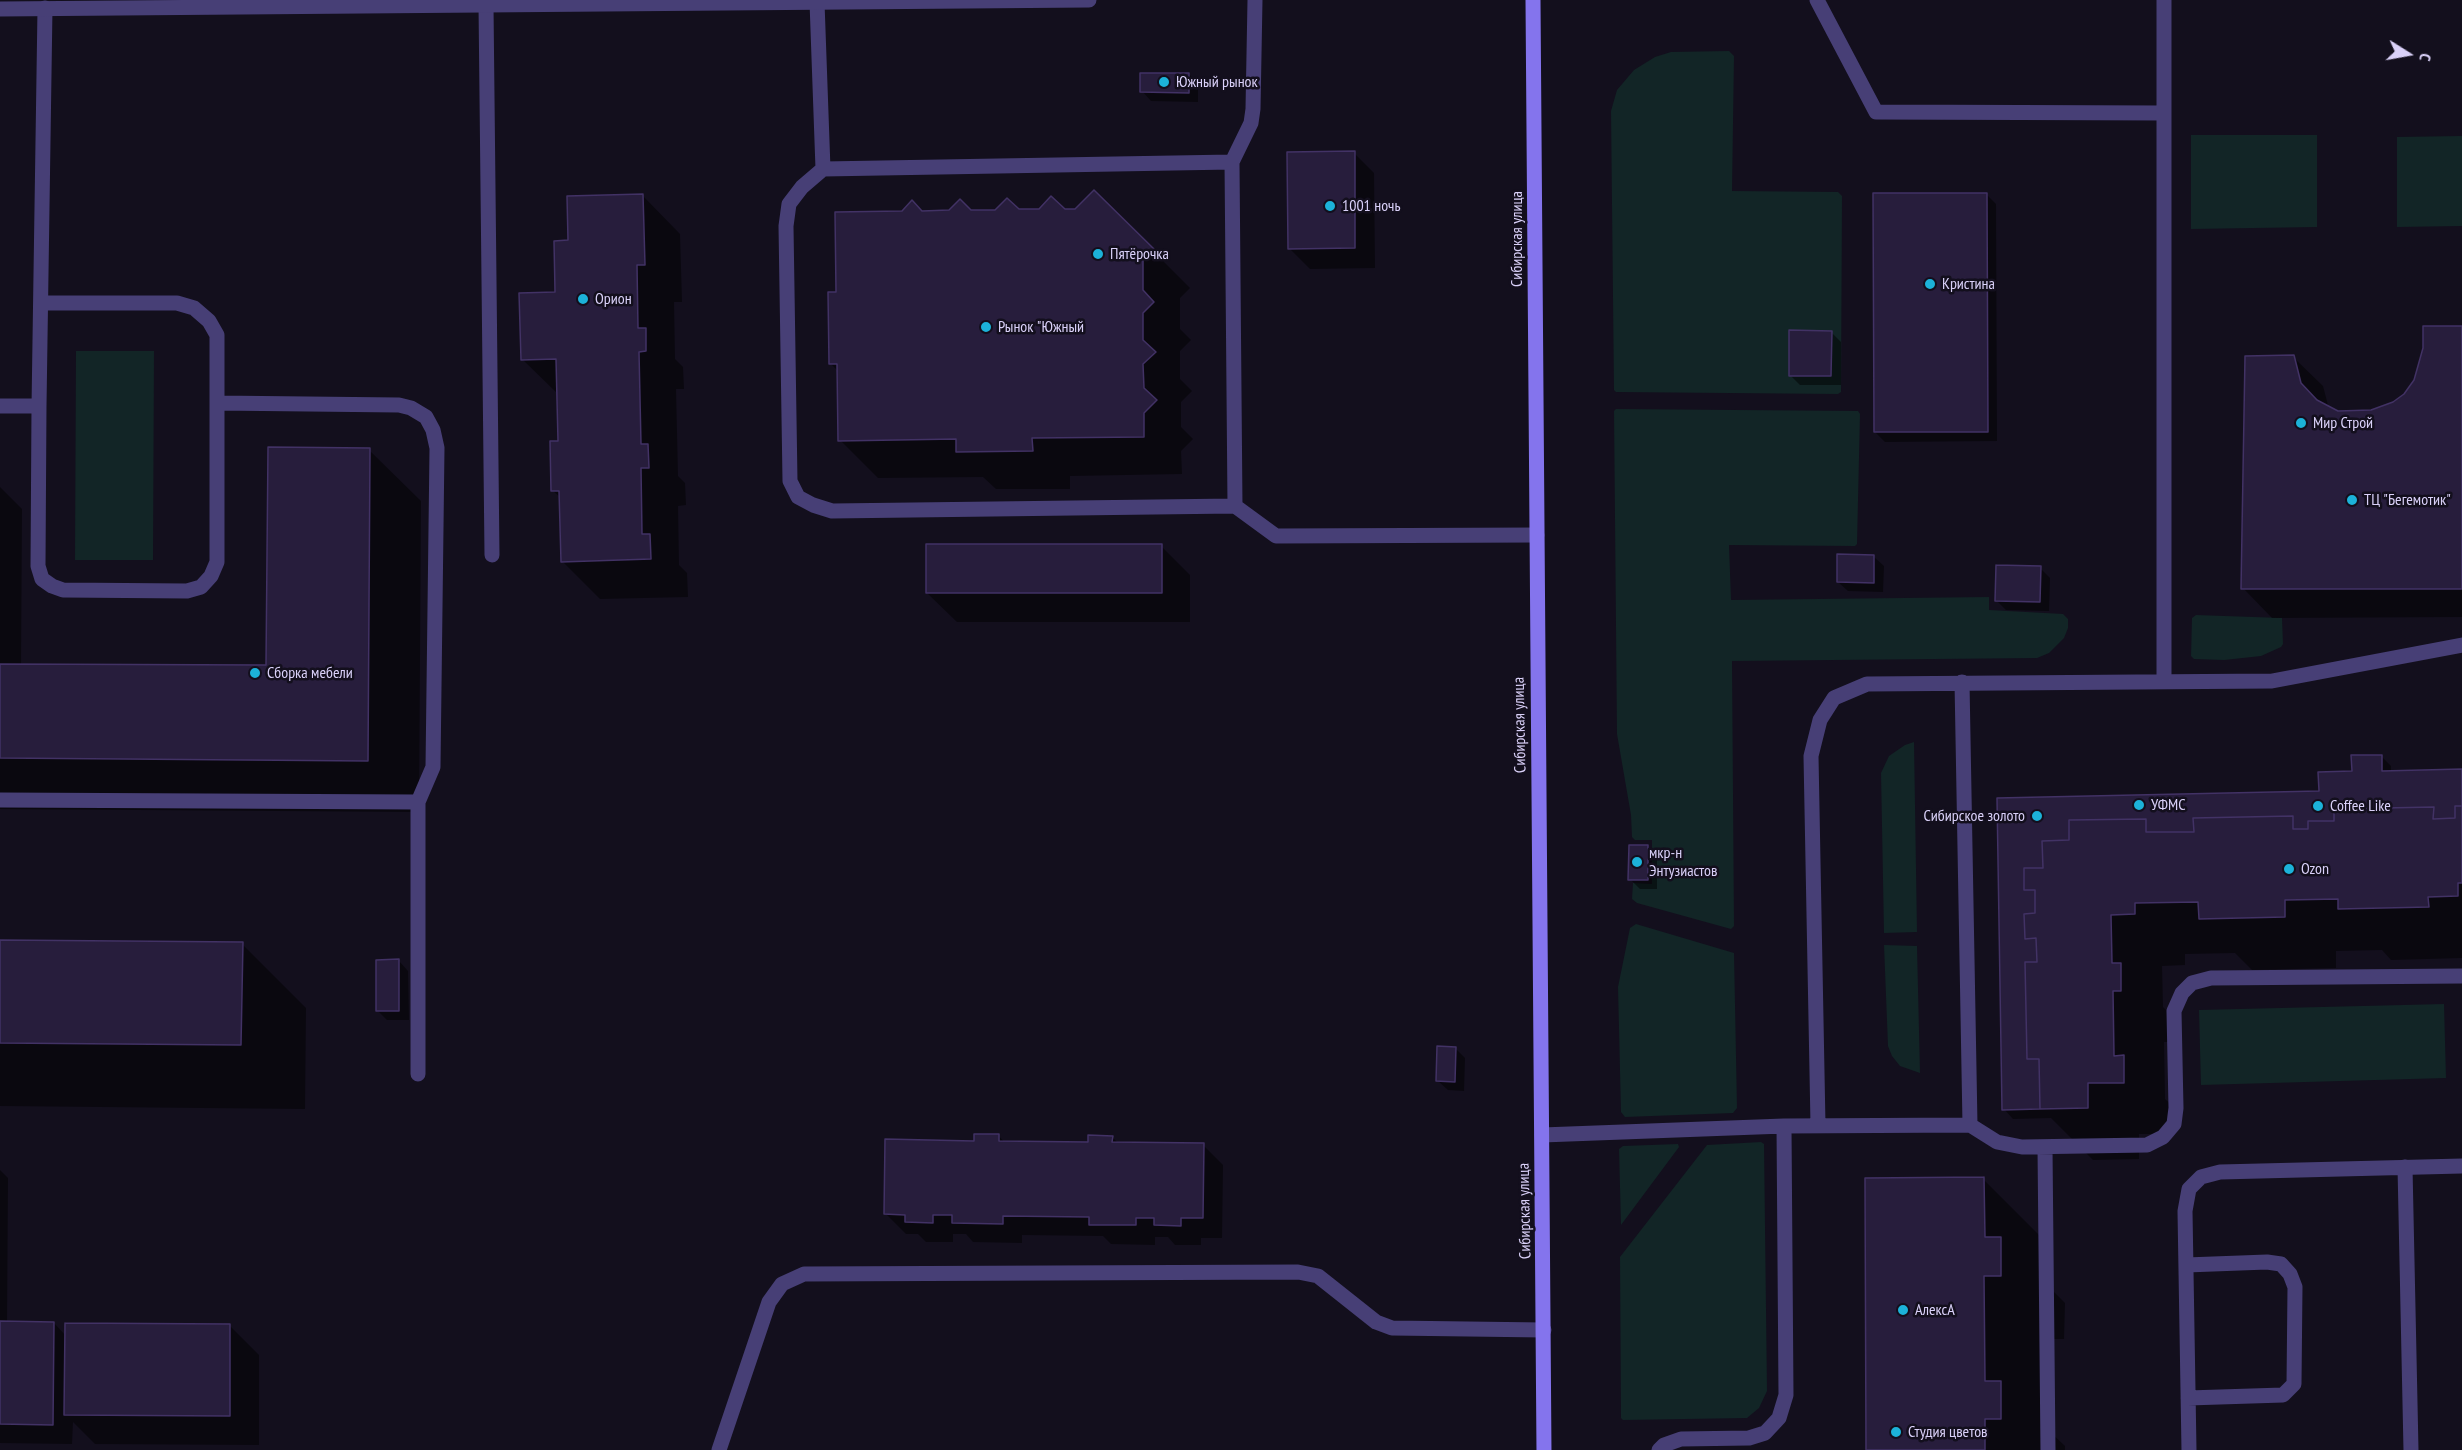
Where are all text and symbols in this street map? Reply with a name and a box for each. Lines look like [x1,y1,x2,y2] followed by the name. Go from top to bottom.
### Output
[2378,24,2438,84] north arrow
[2415,52,2436,63] text: С
[1176,72,1258,92] place label: Южный рынок
[1157,75,1171,89] marker: Южный рынок
[1507,191,1527,287] street label: Сибирская улица
[1342,196,1400,216] place label: 1001 ночь
[1323,199,1337,213] marker: 1001 ночь
[1110,244,1169,264] place label: Пятёрочка
[1091,247,1105,261] marker: Пятёрочка
[1942,274,1995,294] place label: Кристина
[1923,277,1937,291] marker: Кристина
[595,289,632,309] place label: Орион
[576,292,590,306] marker: Орион
[998,317,1084,337] place label: Рынок "Южный
[979,320,993,334] marker: Рынок "Южный
[2313,413,2373,433] place label: Мир Строй
[2294,416,2308,430] marker: Мир Строй
[2364,490,2451,510] place label: ТЦ "Бегемотик"
[2345,493,2359,507] marker: ТЦ "Бегемотик"
[267,663,353,683] place label: Сборка мебели
[248,666,262,680] marker: Сборка мебели
[1510,677,1530,773] street label: Сибирская улица
[2151,795,2185,815] place label: УФМС
[2330,796,2391,816] place label: Coffee Like
[2132,798,2146,812] marker: УФМС
[2311,799,2325,813] marker: Coffee Like
[1923,806,2025,826] place label: Сибирское золото
[2030,809,2044,823] marker: Сибирское золото
[1649,843,1717,881] place label: мкр-н Энтузиастов
[1630,855,1644,869] marker: мкр-н Энтузиастов
[2301,859,2329,879] place label: Ozon
[2282,862,2296,876] marker: Ozon
[1515,1163,1535,1259] street label: Сибирская улица
[1915,1300,1955,1320] place label: АлексА
[1896,1303,1910,1317] marker: АлексА
[1908,1422,1987,1442] place label: Студия цветов
[1889,1425,1903,1439] marker: Студия цветов

